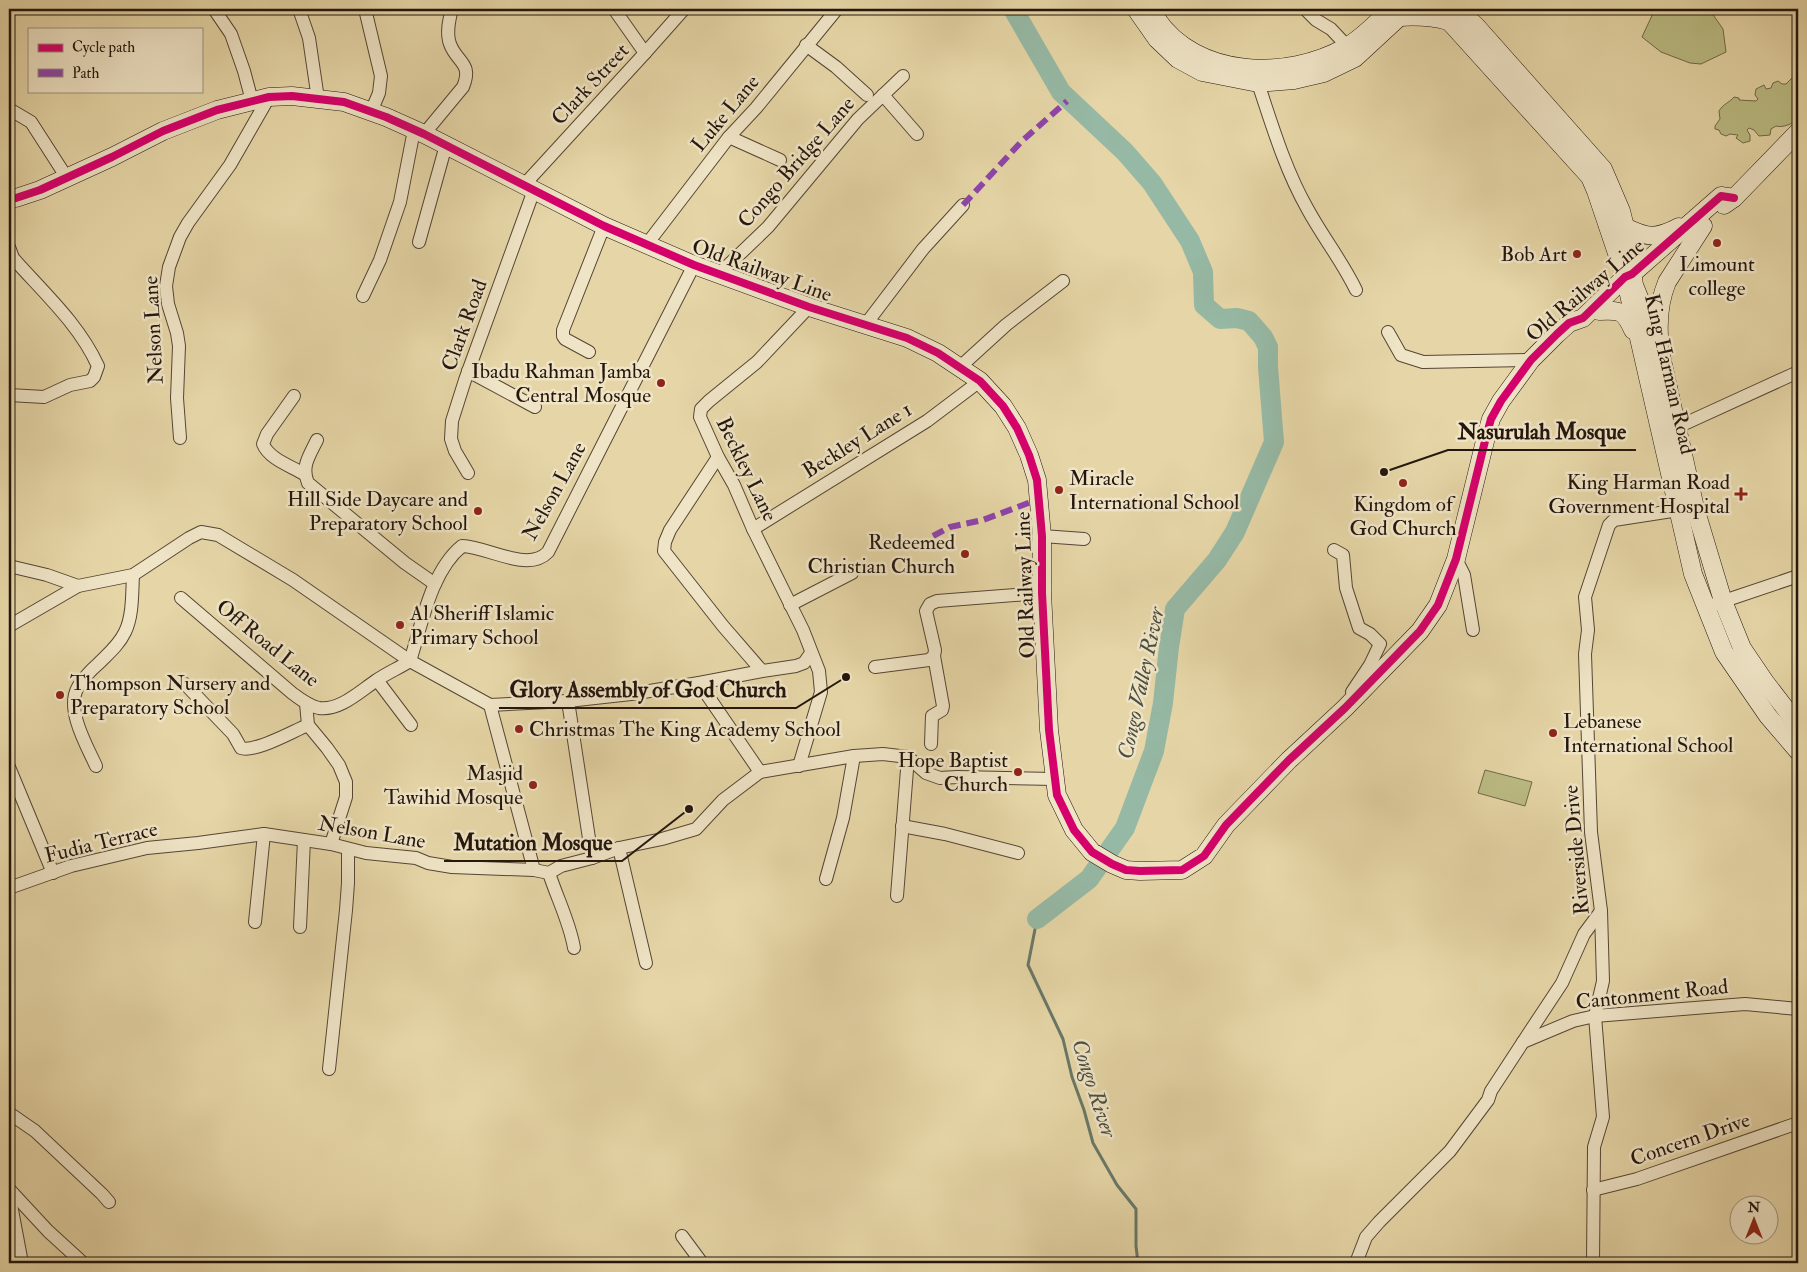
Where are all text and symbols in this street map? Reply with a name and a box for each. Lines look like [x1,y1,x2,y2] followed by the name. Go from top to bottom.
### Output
[28,28,202,92] legend
[72,38,135,58] text: Cycle path
[546,38,635,131] street label: Clark Street
[72,64,99,83] text: Path
[685,69,766,157] street label: Luke Lane
[732,91,861,234] street label: Congo Bridge Lane
[688,233,836,308] street label: Old Railway Line
[1520,233,1650,348] street label: Old Railway Line
[1711,237,1723,249] marker: Limount college
[1500,241,1567,268] place label: Bob Art
[1571,248,1583,260] marker: Bob Art
[1679,251,1755,302] place label: Limount college
[137,275,170,385] street label: Nelson Lane
[435,275,494,375] street label: Clark Road
[1638,291,1701,457] street label: King Harman Road
[471,358,651,409] place label: Ibadu Rahman Jamba Central Mosque
[655,377,667,389] marker: Ibadu Rahman Jamba Central Mosque
[797,396,917,485] street label: Beckley Lane 1
[710,413,783,526] street label: Beckley Lane
[1448,413,1636,450] callout: Nasurulah Mosque
[1457,418,1627,447] text: Nasurulah Mosque
[516,437,593,545] street label: Nelson Lane
[1069,465,1240,516] place label: Miracle International School
[1548,469,1731,520] place label: King Harman Road Government Hospital
[1397,477,1409,489] marker: Kingdom of God Church
[1053,484,1065,496] marker: Miracle International School
[287,486,469,537] place label: Hill Side Daycare and Preparatory School
[1734,487,1748,501] marker: King Harman Road Government Hospital
[1350,491,1456,542] place label: Kingdom of God Church
[472,505,484,517] marker: Hill Side Daycare and Preparatory School
[1009,511,1042,659] street label: Old Railway Line
[807,529,956,580] place label: Redeemed Christian Church
[959,548,971,560] marker: Redeemed Christian Church
[211,593,325,693] street label: Off Road Lane
[409,600,555,651] place label: Al Sheriff Islamic Primary School
[1111,603,1171,762] water label: Congo Valley River
[394,619,406,631] marker: Al Sheriff Islamic Primary School
[70,670,271,721] place label: Thompson Nursery and Preparatory School
[499,671,796,708] callout: Glory Assembly of God Church
[509,676,787,705] text: Glory Assembly of God Church
[54,689,66,701] marker: Thompson Nursery and Preparatory School
[1563,708,1734,759] place label: Lebanese International School
[529,716,841,743] place label: Christmas The King Academy School
[513,723,525,735] marker: Christmas The King Academy School
[1547,727,1559,739] marker: Lebanese International School
[898,747,1008,798] place label: Hope Baptist Church
[384,760,524,811] place label: Masjid Tawihid Mosque
[1012,766,1024,778] marker: Hope Baptist Church
[527,779,539,791] marker: Masjid Tawihid Mosque
[1557,784,1596,916] street label: Riverside Drive
[316,810,428,855] street label: Nelson Lane
[42,815,161,870] street label: Fudia Terrace
[444,824,622,861] callout: Mutation Mosque
[453,829,613,858] text: Mutation Mosque
[1574,973,1730,1016] street label: Cantonment Road
[1065,1036,1124,1143] water label: Congo River
[1627,1106,1754,1173] street label: Concern Drive
[1730,1194,1780,1244] north arrow
[1747,1199,1761,1216] text: N

